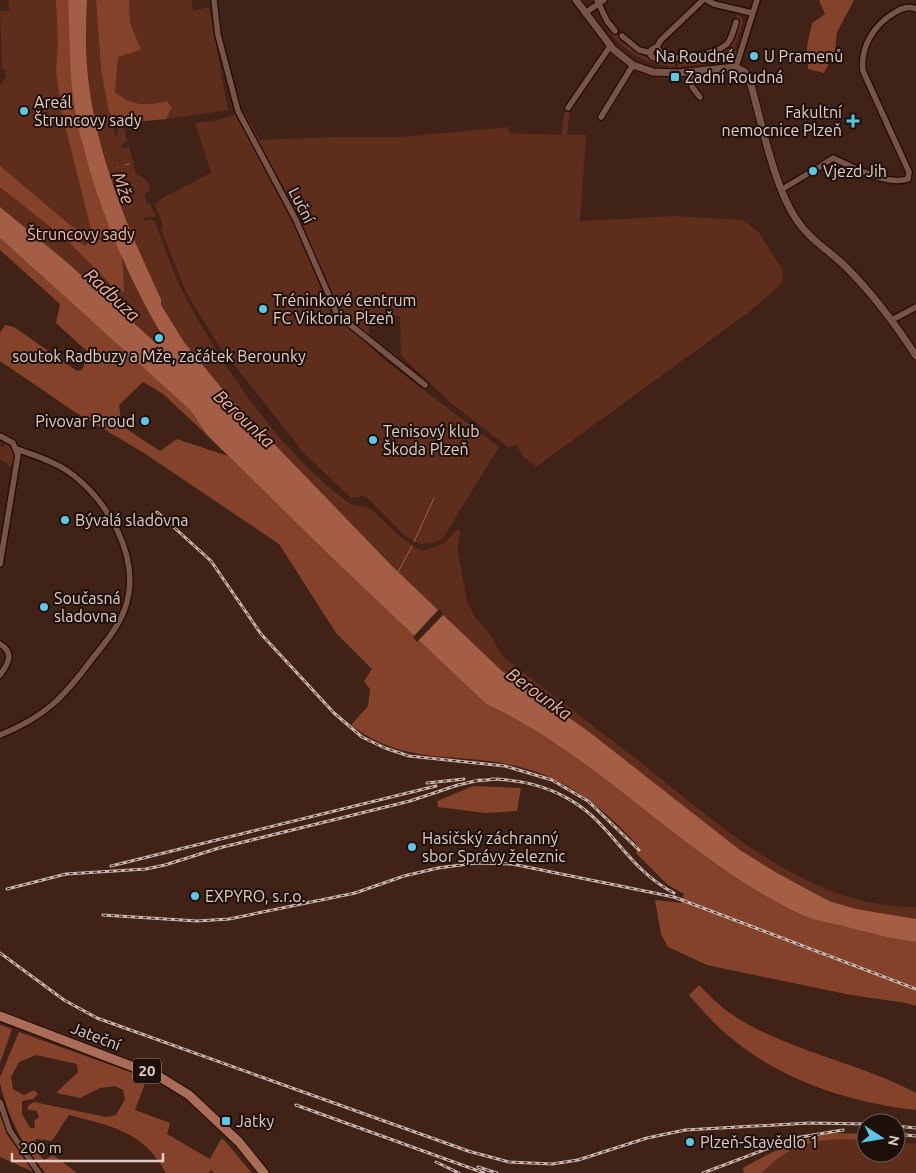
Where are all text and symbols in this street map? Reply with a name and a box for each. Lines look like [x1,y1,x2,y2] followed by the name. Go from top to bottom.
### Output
[655,47,735,65] street label: Na Roudné
[764,47,843,65] place label: U Pramenů
[748,50,760,62] marker: U Pramenů
[685,68,784,86] place label: Zadní Roudná
[669,71,681,83] marker: Zadní Roudná
[34,93,142,129] place label: Areál Štruncovy sady
[722,103,843,139] place label: Fakultní nemocnice Plzeň
[18,105,30,117] marker: Areál Štruncovy sady
[846,114,860,128] marker: Fakultní nemocnice Plzeň
[823,162,887,180] place label: Vjezd Jih
[807,165,819,177] marker: Vjezd Jih
[109,169,139,206] water label: Mže
[285,184,319,227] street label: Luční
[27,224,135,243] park label: Štruncovy sady
[81,264,145,325] water label: Radbuza
[273,291,416,327] place label: Tréninkové centrum FC Viktoria Plzeň
[257,303,269,315] marker: Tréninkové centrum FC Viktoria Plzeň
[153,332,165,344] marker: soutok Radbuzy a Mže, začátek Berounky
[12,347,306,365] place label: soutok Radbuzy a Mže, začátek Berounky
[210,385,279,451] water label: Berounka
[35,412,135,430] place label: Pivovar Proud
[139,415,151,427] marker: Pivovar Proud
[383,422,480,458] place label: Tenisový klub Škoda Plzeň
[367,434,379,446] marker: Tenisový klub Škoda Plzeň
[75,511,189,529] place label: Bývalá sladovna
[59,514,71,526] marker: Bývalá sladovna
[54,589,121,625] place label: Současná sladovna
[38,601,50,613] marker: Současná sladovna
[503,663,576,724] water label: Berounka
[422,829,566,865] place label: Hasičský záchranný sbor Správy železnic
[406,841,418,853] marker: Hasičský záchranný sbor Správy železnic
[205,887,306,905] place label: EXPYRO, s.r.o.
[189,890,201,902] marker: EXPYRO, s.r.o.
[69,1018,124,1054] street label: Jateční
[133,1058,161,1084] road number: 20
[236,1112,274,1130] place label: Jatky
[856,1113,906,1163] north arrow
[220,1115,232,1127] marker: Jatky
[12,1130,164,1162] scale bar
[700,1133,819,1151] place label: Plzeň-Stavědlo 1
[885,1134,903,1147] text: N
[684,1136,696,1148] marker: Plzeň-Stavědlo 1
[20,1139,62,1156] text: 200 m

